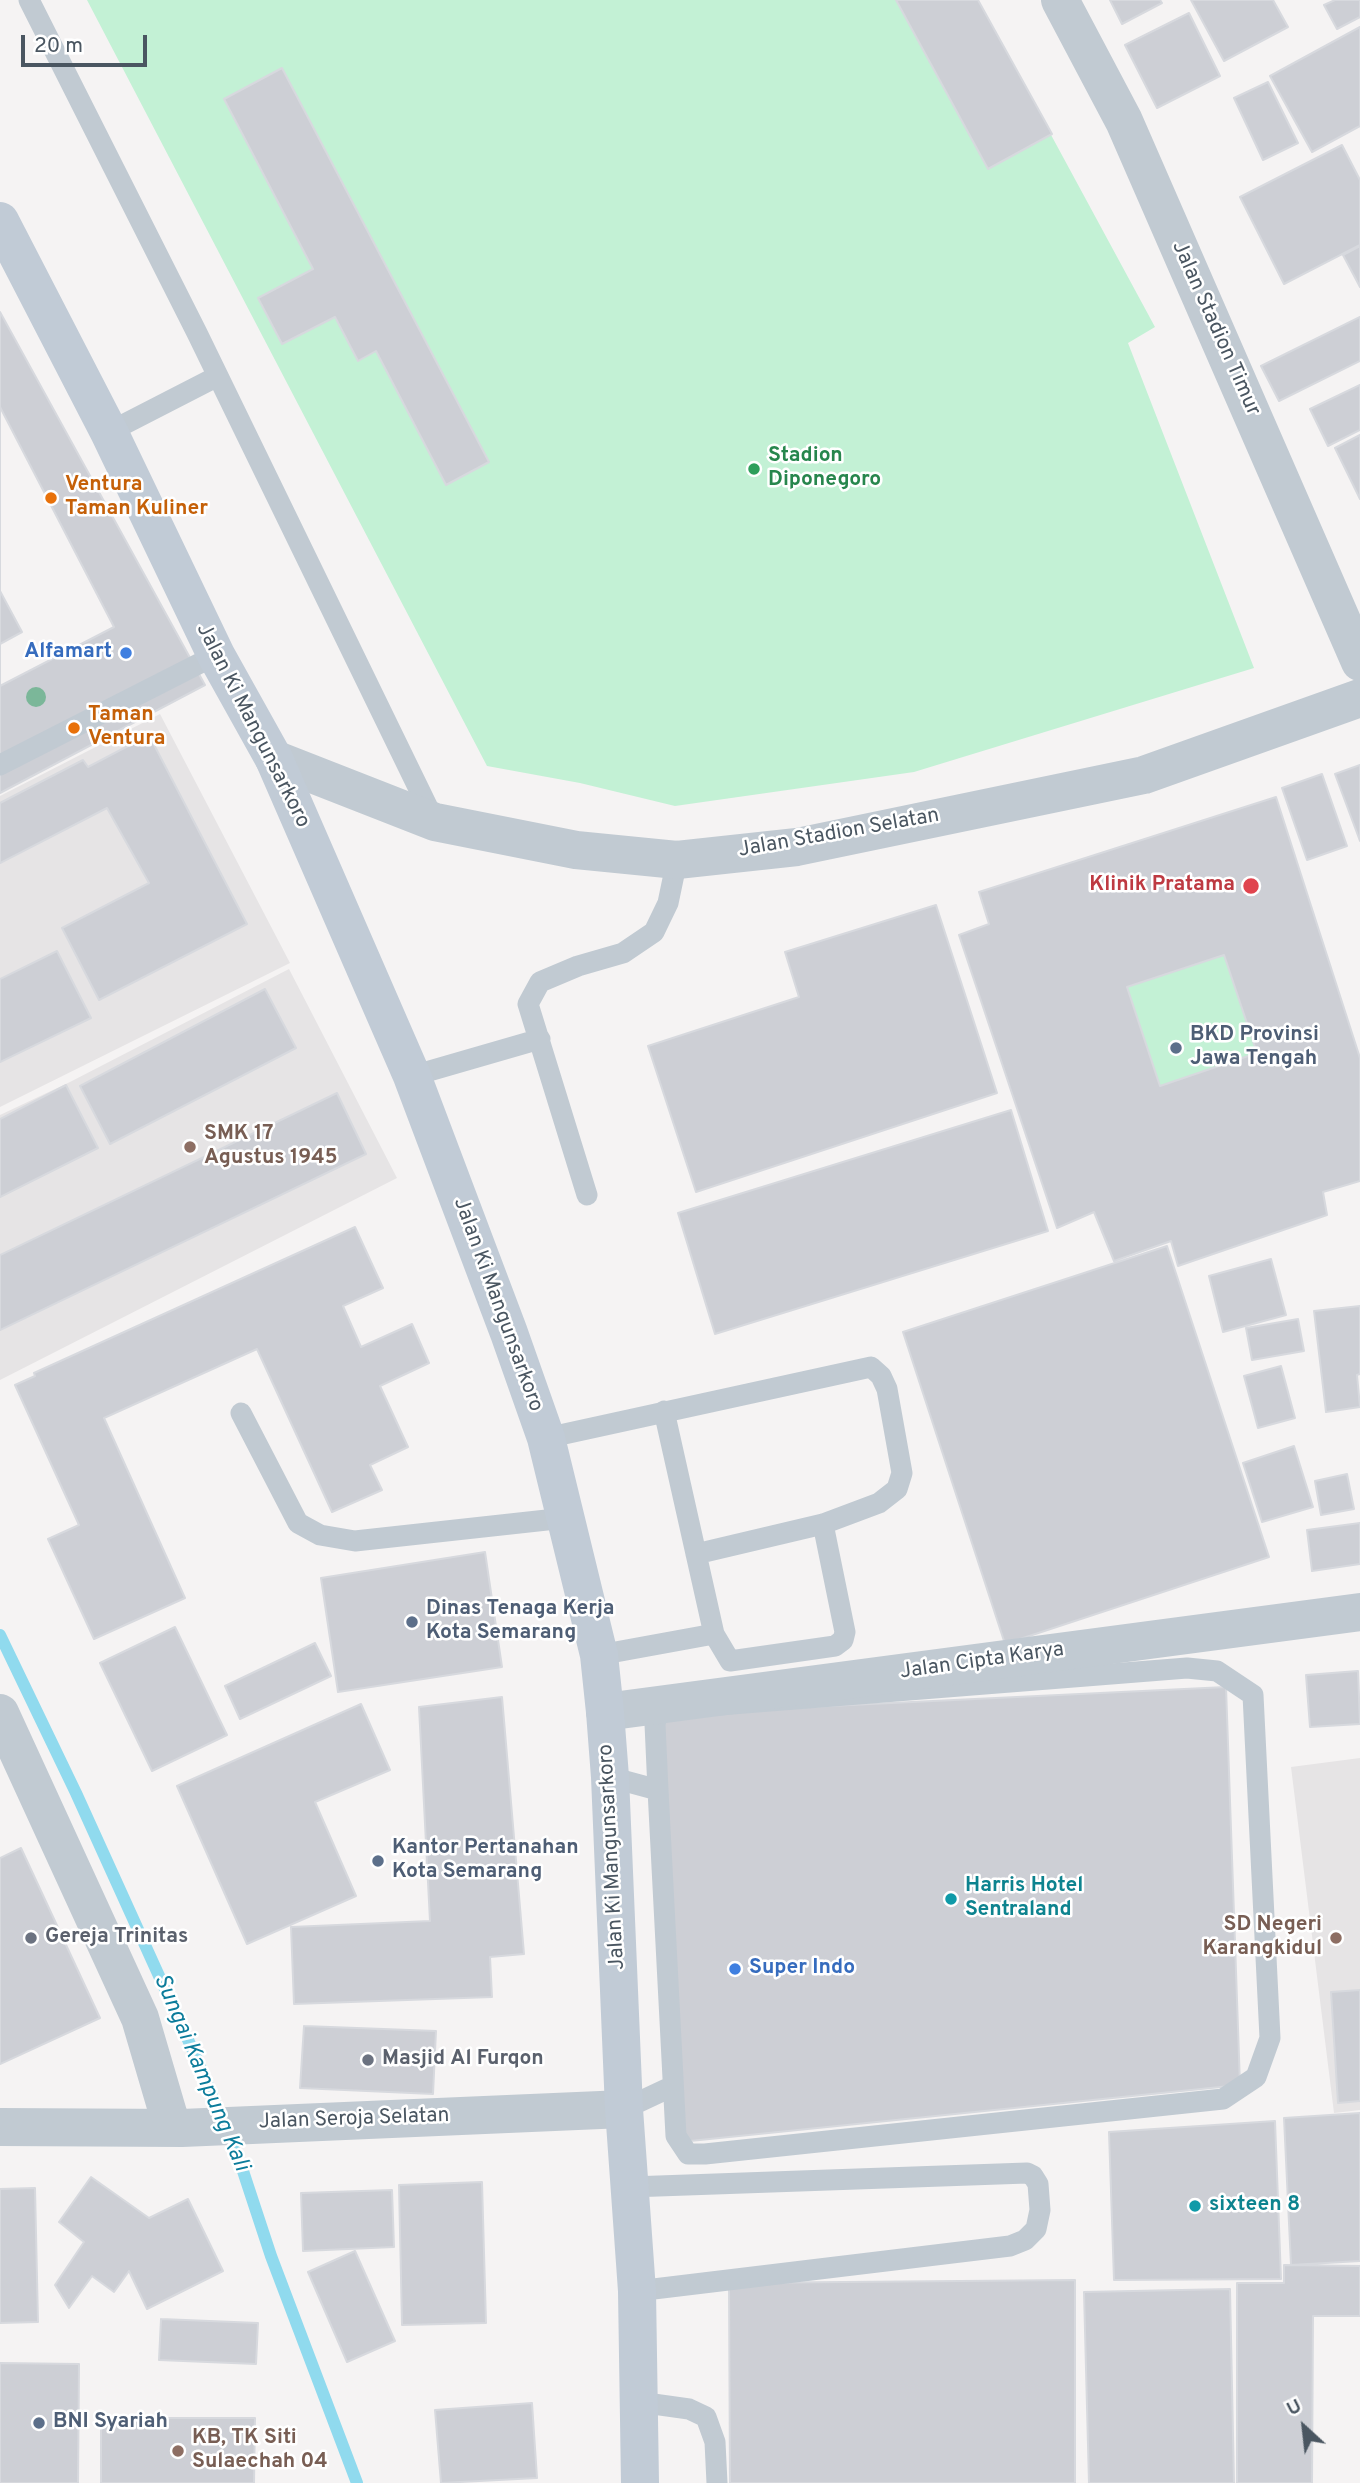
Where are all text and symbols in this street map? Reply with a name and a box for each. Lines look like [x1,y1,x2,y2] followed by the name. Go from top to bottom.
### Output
[24,21,150,65] scale bar
[34,33,83,60] text: 20 m
[1165,238,1265,420] street label: Jalan Stadion Timur
[768,444,881,494] place label: Stadion Diponegoro
[746,461,762,477] marker: Stadion Diponegoro
[65,473,208,523] place label: Ventura Taman Kuliner
[43,490,59,506] marker: Ventura Taman Kuliner
[189,620,315,832] street label: Jalan Ki Mangunsarkoro
[24,640,112,666] place label: Alfamart
[118,645,134,661] marker: Alfamart
[88,703,165,753] place label: Taman Ventura
[66,720,82,736] marker: Taman Ventura
[737,804,941,864] street label: Jalan Stadion Selatan
[1089,873,1235,899] place label: Klinik Pratama
[1241,876,1261,896] marker: Klinik Pratama
[1190,1023,1319,1073] place label: BKD Provinsi Jawa Tengah
[1168,1040,1184,1056] marker: BKD Provinsi Jawa Tengah
[204,1122,338,1172] place label: SMK 17 Agustus 1945
[182,1139,198,1155] marker: SMK 17 Agustus 1945
[447,1194,547,1416] street label: Jalan Ki Mangunsarkoro
[426,1597,615,1647] place label: Dinas Tenaga Kerja Kota Semarang
[404,1614,420,1630] marker: Dinas Tenaga Kerja Kota Semarang
[898,1638,1066,1686] street label: Jalan Cipta Karya
[595,1743,631,1971] street label: Jalan Ki Mangunsarkoro
[392,1836,579,1886] place label: Kantor Pertanahan Kota Semarang
[370,1853,386,1869] marker: Kantor Pertanahan Kota Semarang
[965,1874,1083,1924] place label: Harris Hotel Sentraland
[943,1891,959,1907] marker: Harris Hotel Sentraland
[1203,1913,1322,1963] place label: SD Negeri Karangkidul
[45,1925,188,1951] place label: Gereja Trinitas
[23,1930,39,1946] marker: Gereja Trinitas
[1328,1930,1344,1946] marker: SD Negeri Karangkidul
[749,1956,855,1982] place label: Super Indo
[727,1961,743,1977] marker: Super Indo
[146,1970,254,2176] water label: Sungai Kampung Kali
[382,2047,544,2073] place label: Masjid Al Furqon
[360,2052,376,2068] marker: Masjid Al Furqon
[258,2104,450,2136] street label: Jalan Seroja Selatan
[1209,2193,1300,2219] place label: sixteen 8
[1187,2198,1203,2214] marker: sixteen 8
[1269,2392,1339,2462] north arrow
[1283,2395,1306,2422] text: U
[53,2410,168,2436] place label: BNI Syariah
[31,2415,47,2431] marker: BNI Syariah
[192,2426,328,2476] place label: KB, TK Siti Sulaechah 04
[170,2443,186,2459] marker: KB, TK Siti Sulaechah 04

